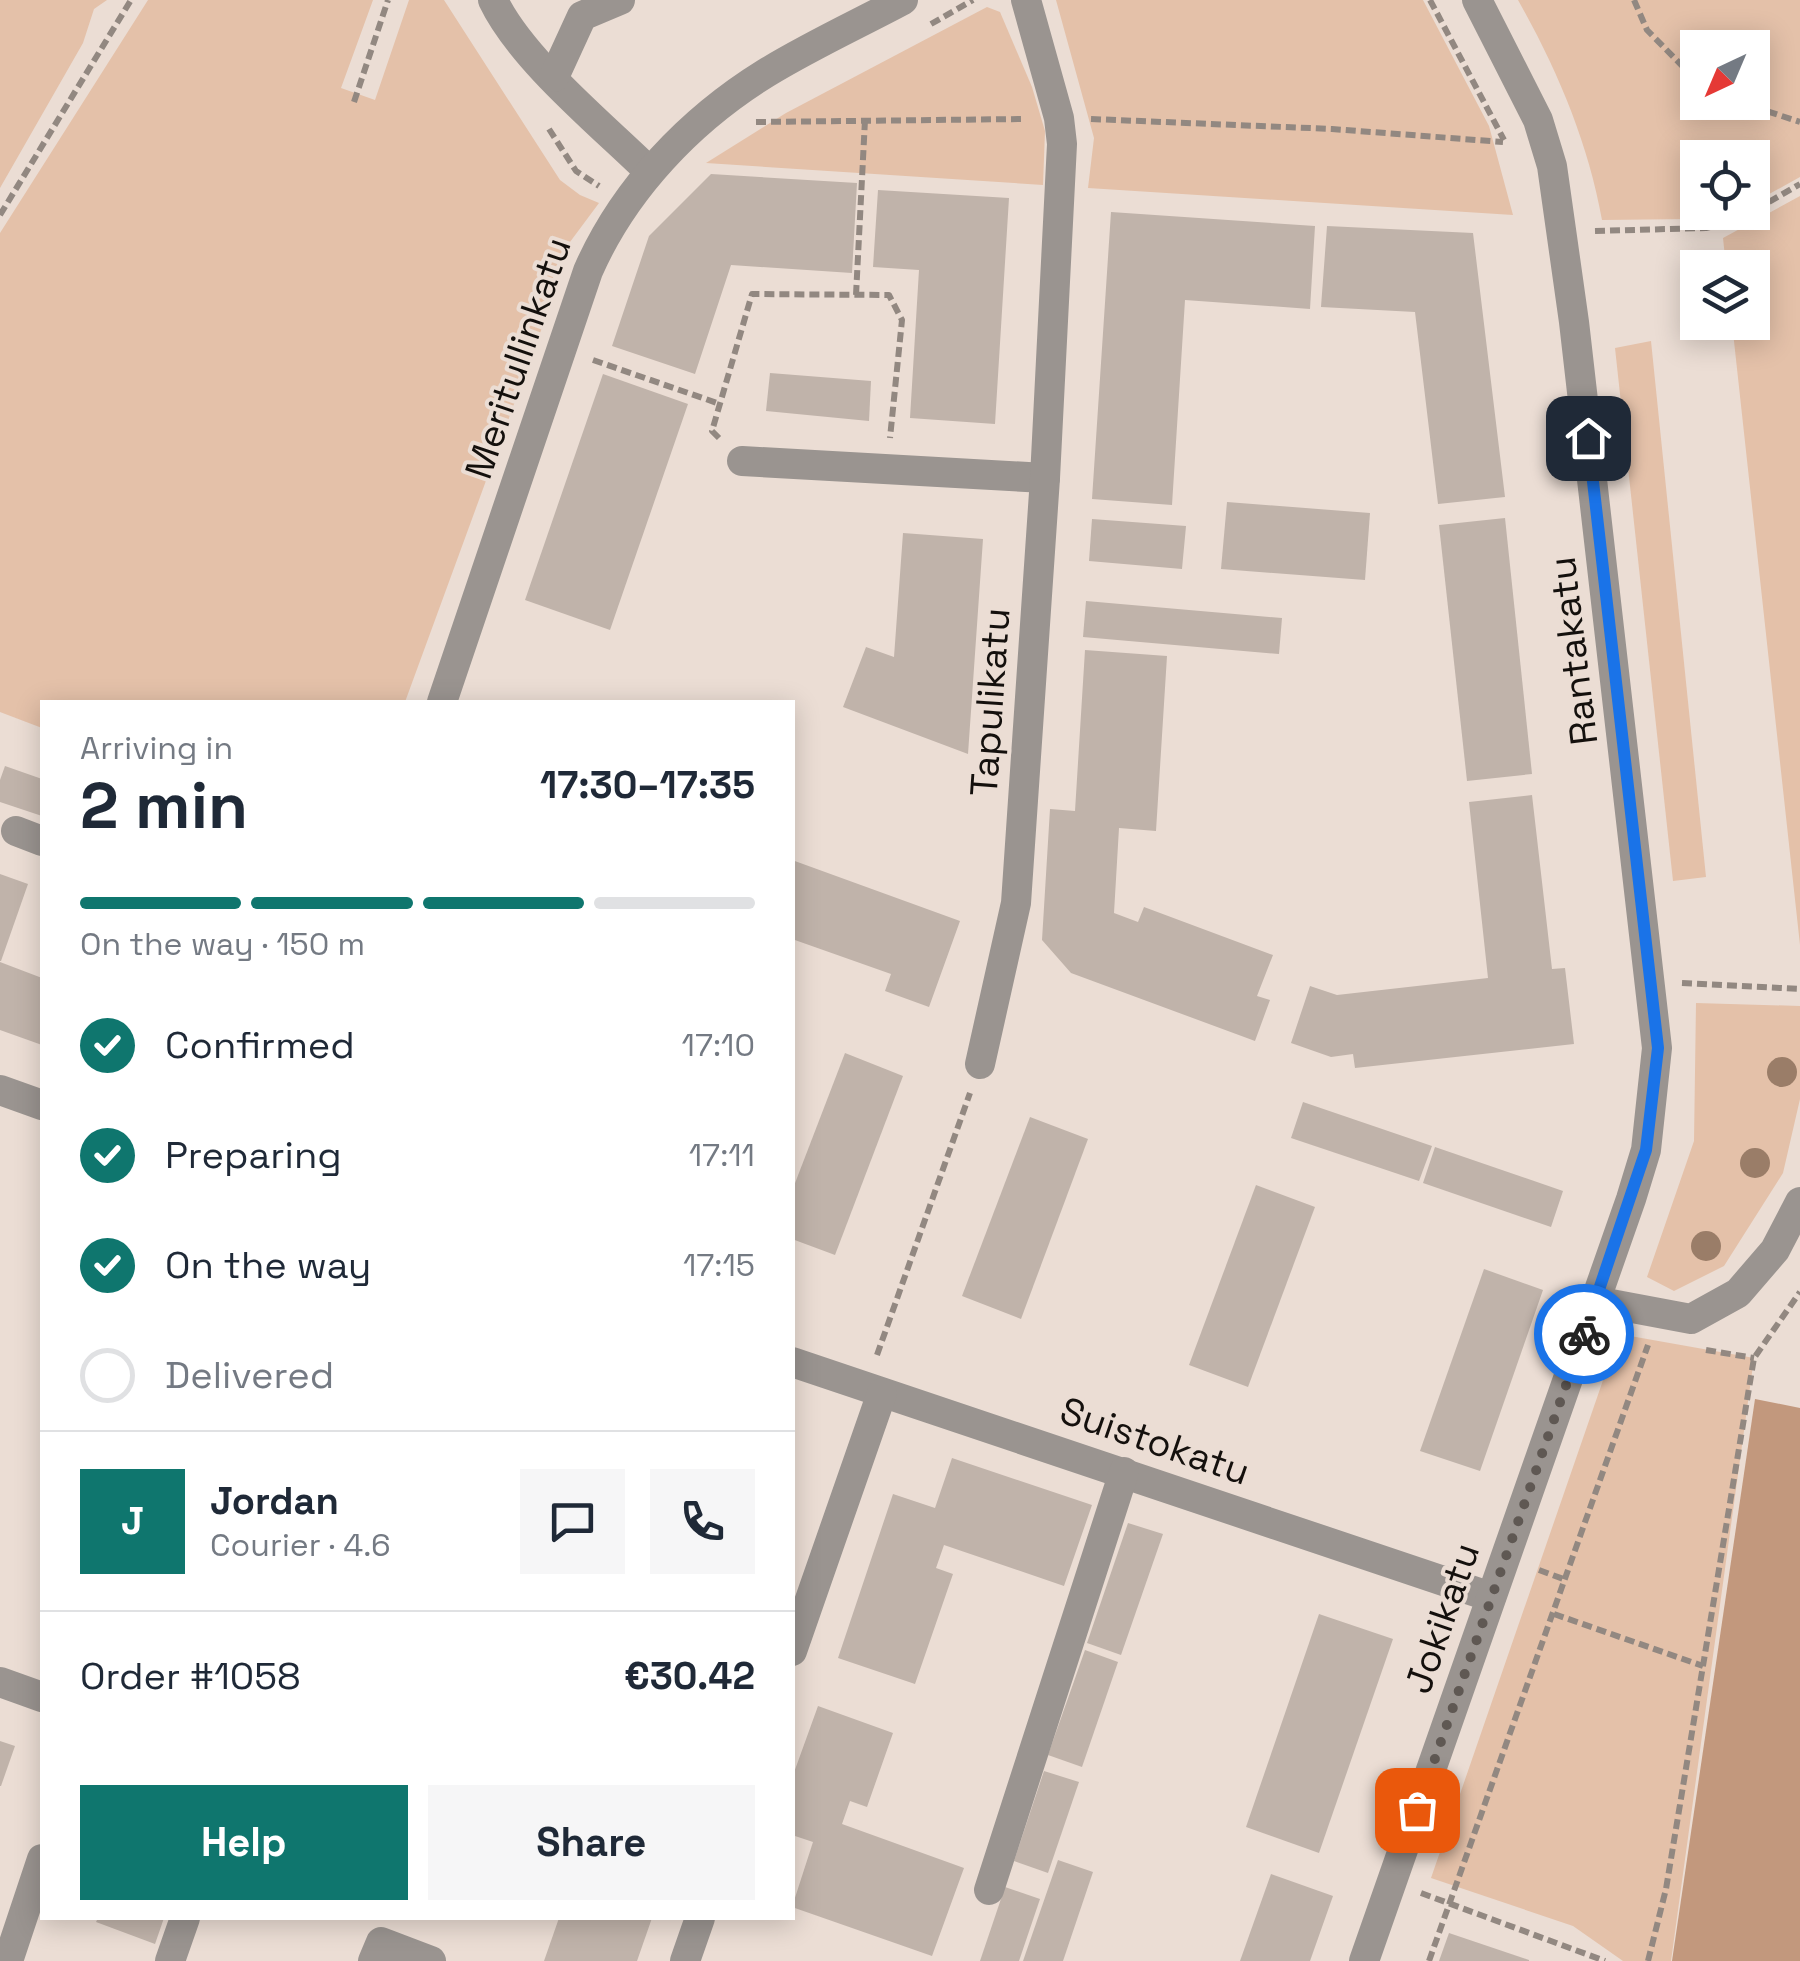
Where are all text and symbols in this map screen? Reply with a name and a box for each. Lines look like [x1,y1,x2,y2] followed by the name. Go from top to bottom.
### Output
[1680,30,1770,120] north arrow
[1680,30,1770,340] map controls
[1680,140,1770,230] button: locate
[454,231,582,485] street label: Meritullinkatu
[1680,250,1770,340] button: layers
[1546,396,1631,481] pin
[1561,411,1616,466] icon: home
[1538,554,1608,748] street label: Rantakatu
[959,606,1021,798] street label: Tapulikatu
[80,728,233,768] text: Arriving in
[540,761,755,809] text: 17:30–17:35
[80,764,248,847] text: 2 min
[80,924,365,964] text: On the way · 150 m
[80,1018,135,1073] icon: check
[165,1021,355,1069] text: Confirmed
[682,1025,755,1065] text: 17:10
[80,1128,135,1183] icon: check
[165,1131,342,1179] text: Preparing
[689,1135,755,1175] text: 17:11
[80,1238,135,1293] icon: check
[165,1241,371,1289] text: On the way
[683,1245,755,1285] text: 17:15
[1534,1284,1634,1384] courier
[1557,1307,1612,1362] icon: bike
[165,1351,334,1399] text: Delivered
[1054,1386,1256,1496] street label: Suistokatu
[520,1469,625,1574] button: chat
[650,1469,755,1574] button: phone
[210,1477,339,1525] text: Jordan
[121,1497,144,1545] text: J
[210,1525,391,1565] text: Courier · 4.6
[1394,1536,1490,1700] street label: Jokikatu
[80,1652,301,1700] text: Order #1058
[624,1652,755,1700] text: €30.42
[1375,1768,1460,1853] pin
[1390,1783,1445,1838] icon: bag
[80,1785,408,1900] button: Help
[428,1785,755,1900] button: Share

